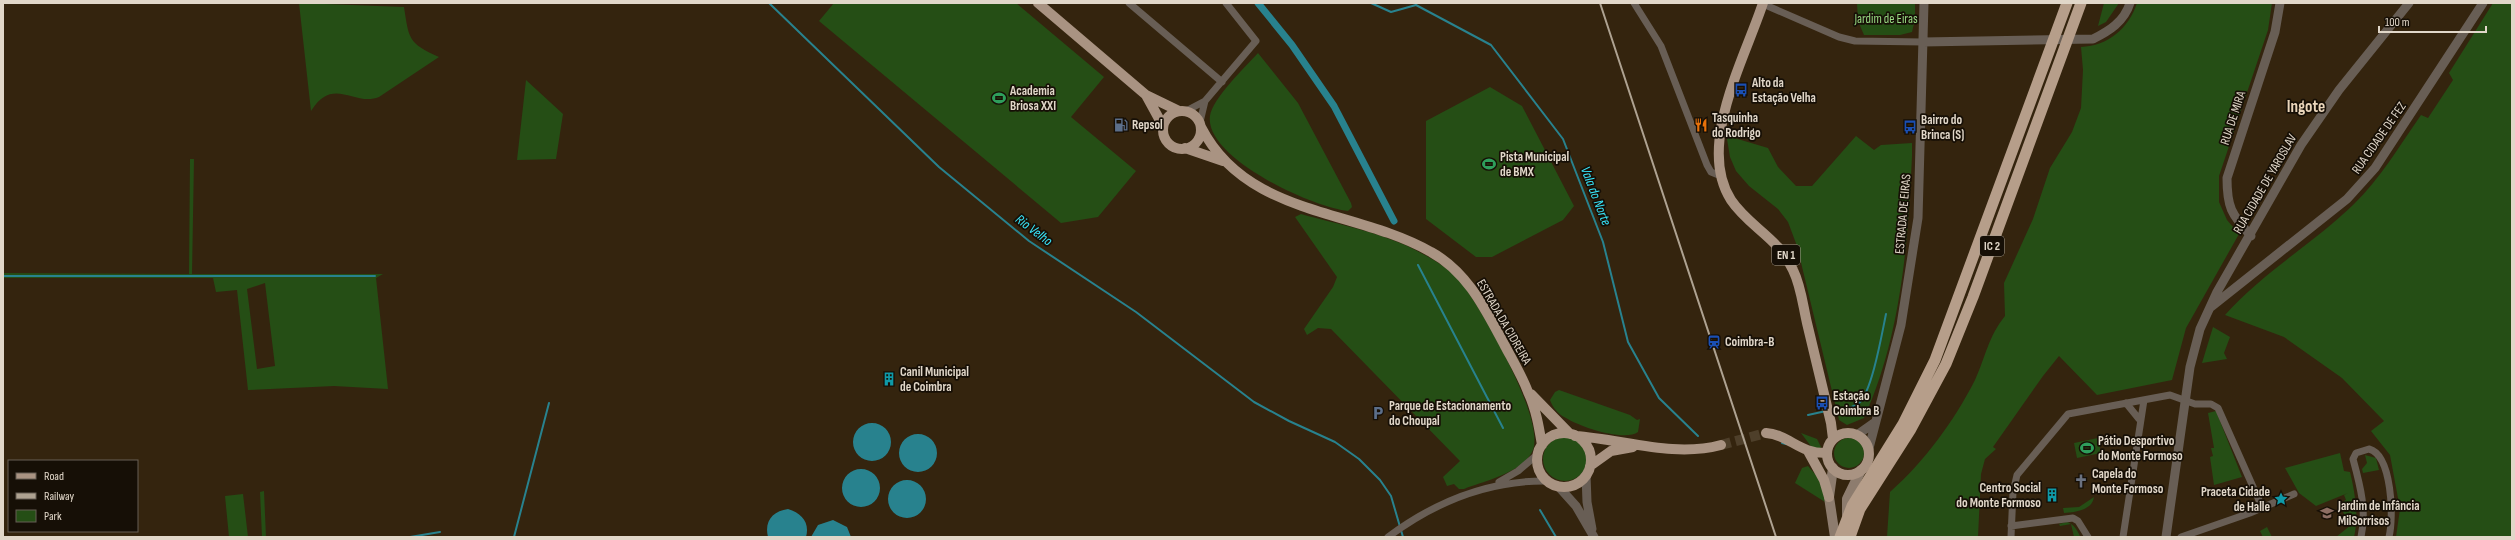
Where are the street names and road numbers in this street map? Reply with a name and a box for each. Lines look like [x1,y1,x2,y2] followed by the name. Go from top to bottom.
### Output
[2217,89,2249,147] street label: RUA DE MIRA
[2348,98,2410,177] street label: RUA CIDADE DE FEZ
[2230,131,2300,237] street label: RUA CIDADE DE YAROSLAV
[1892,173,1915,255] street label: ESTRADA DE EIRAS
[1980,236,2004,256] road number: IC 2
[1772,245,1800,265] road number: EN 1
[1473,276,1535,368] street label: ESTRADA DA CIDREIRA

